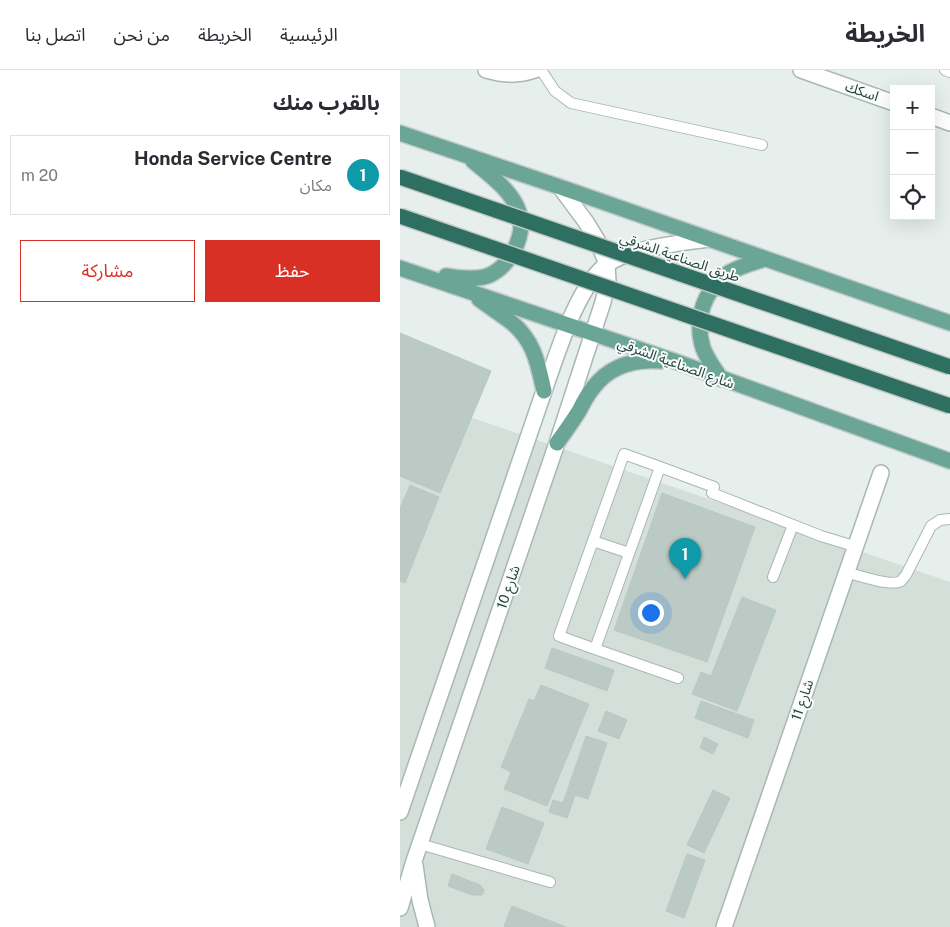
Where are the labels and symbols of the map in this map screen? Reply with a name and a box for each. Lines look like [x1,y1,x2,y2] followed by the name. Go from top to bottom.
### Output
[843,78,881,104] street label: اسكك
[617,229,742,288] street label: طريق الصناعية الشرقي
[614,334,736,395] street label: شارع الصناعية الشرقي
[669,538,701,579] pin: 1
[493,563,526,612] street label: شارع 10
[638,600,664,626] your location
[788,677,819,723] street label: شارع 11

